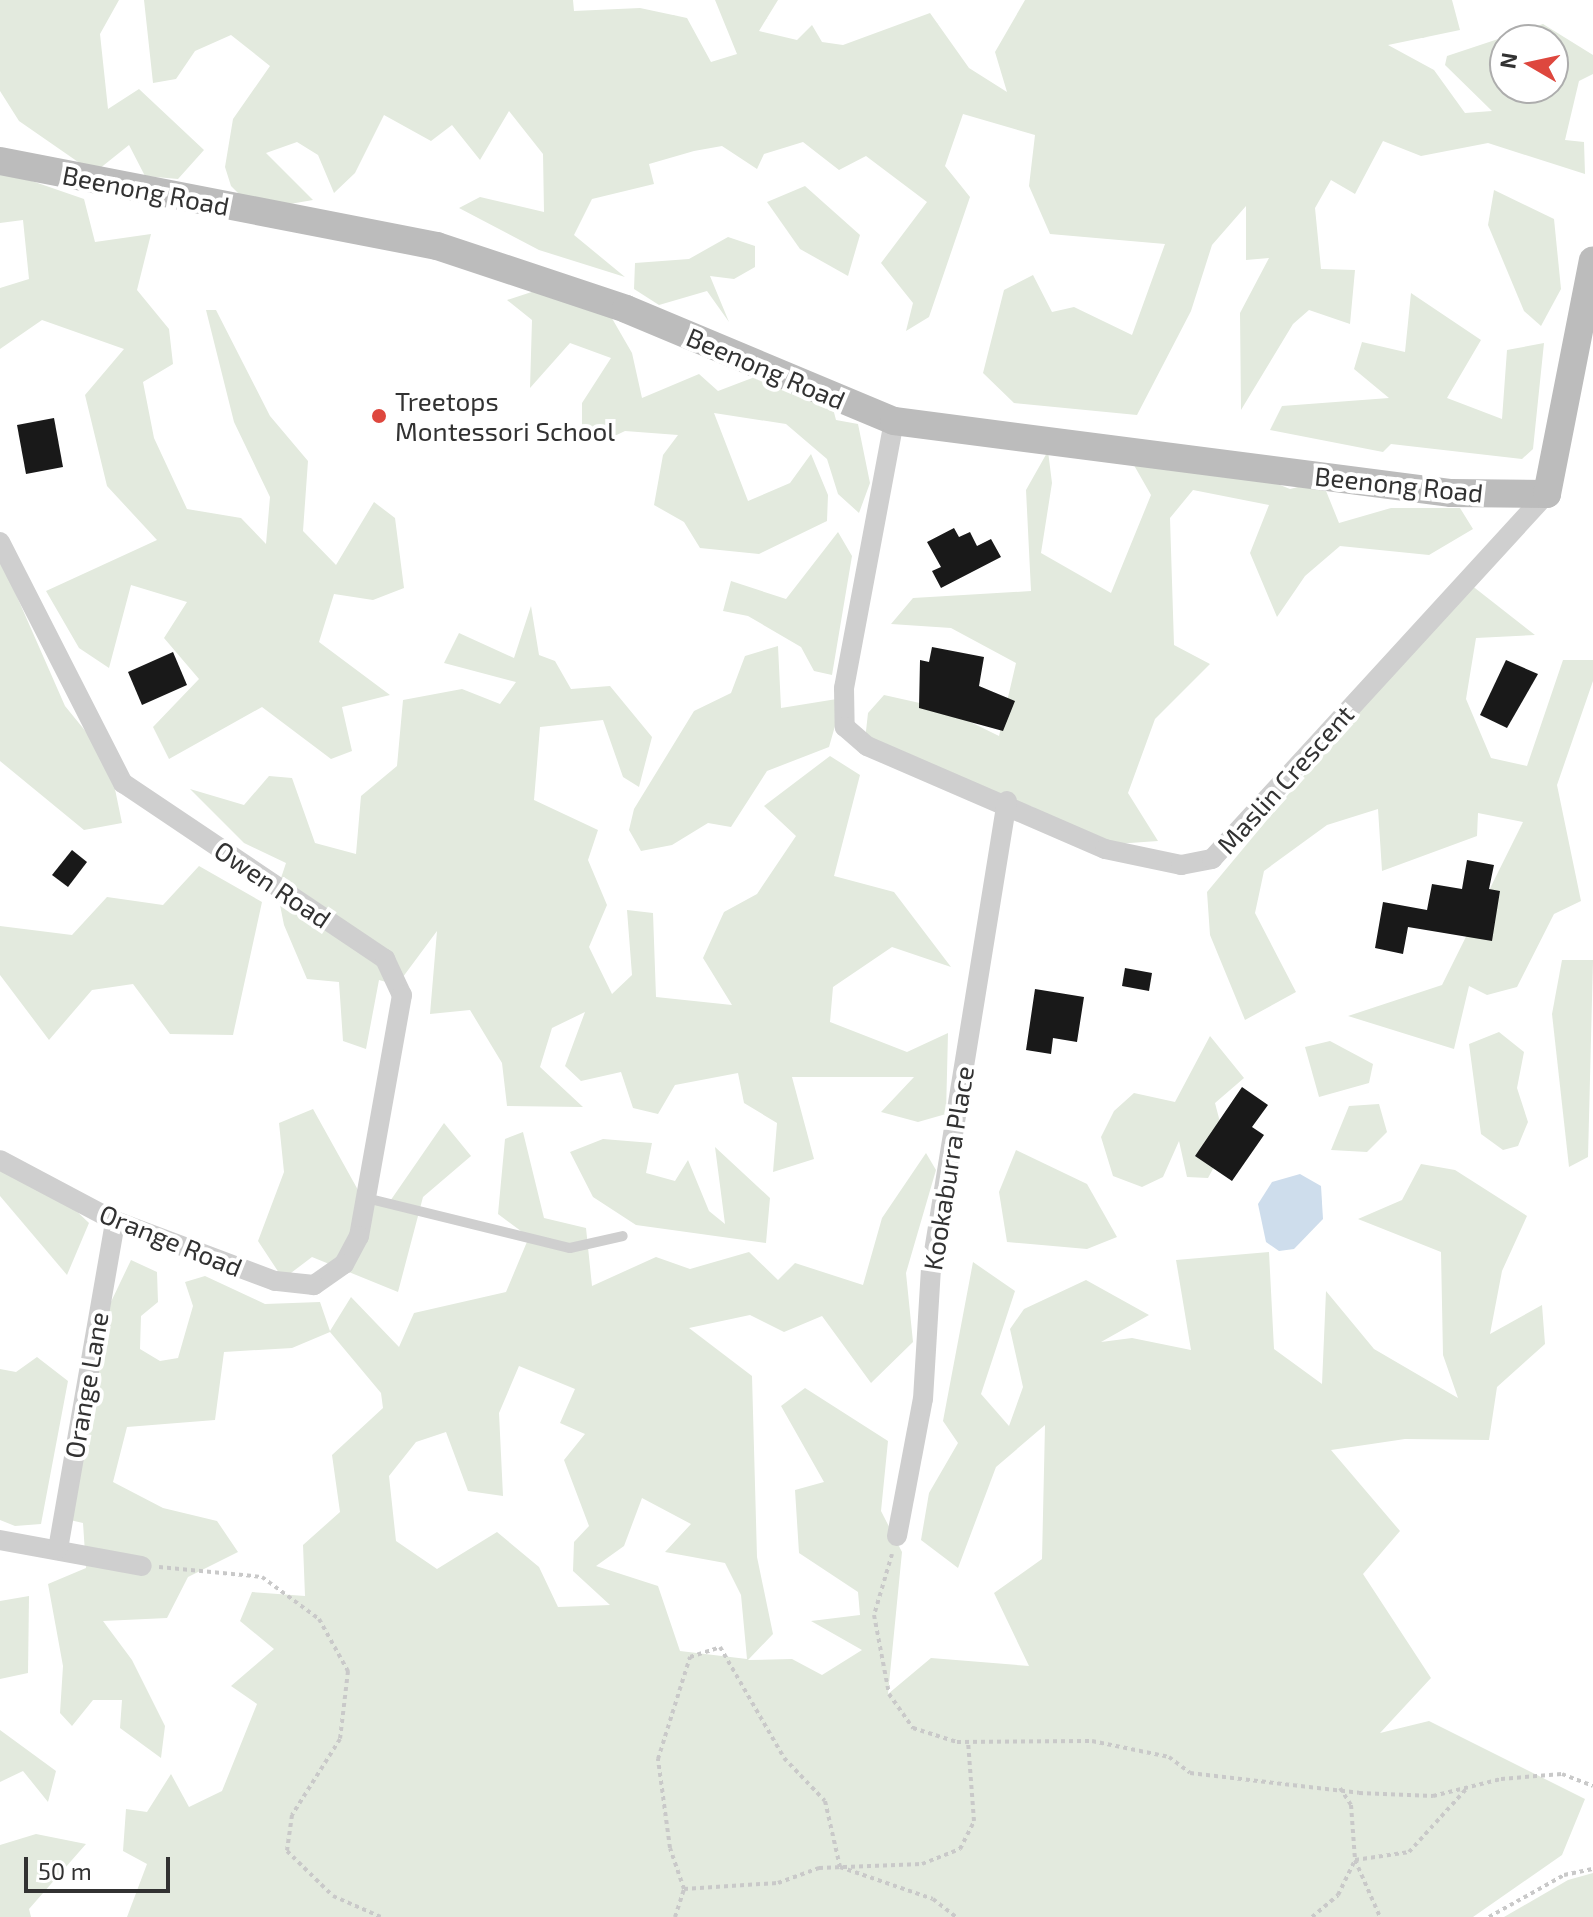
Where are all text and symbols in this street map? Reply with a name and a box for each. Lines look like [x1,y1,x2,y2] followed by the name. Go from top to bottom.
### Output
[1489,24,1569,104] north arrow
[1493,51,1521,70] text: N
[60,159,232,221] street label: Beenong Road
[682,321,850,415] street label: Beenong Road
[395,385,615,446] place label: Treetops Montessori School
[370,407,388,425] marker: Treetops Montessori School
[1313,460,1485,508] street label: Beenong Road
[1210,698,1360,860] street label: Maslin Crescent
[209,834,337,934] street label: Owen Road
[916,1064,980,1272] street label: Kookaburra Place
[95,1197,247,1283] street label: Orange Road
[58,1309,114,1461] street label: Orange Lane
[28,1841,174,1891] scale bar
[38,1856,92,1885] text: 50 m

